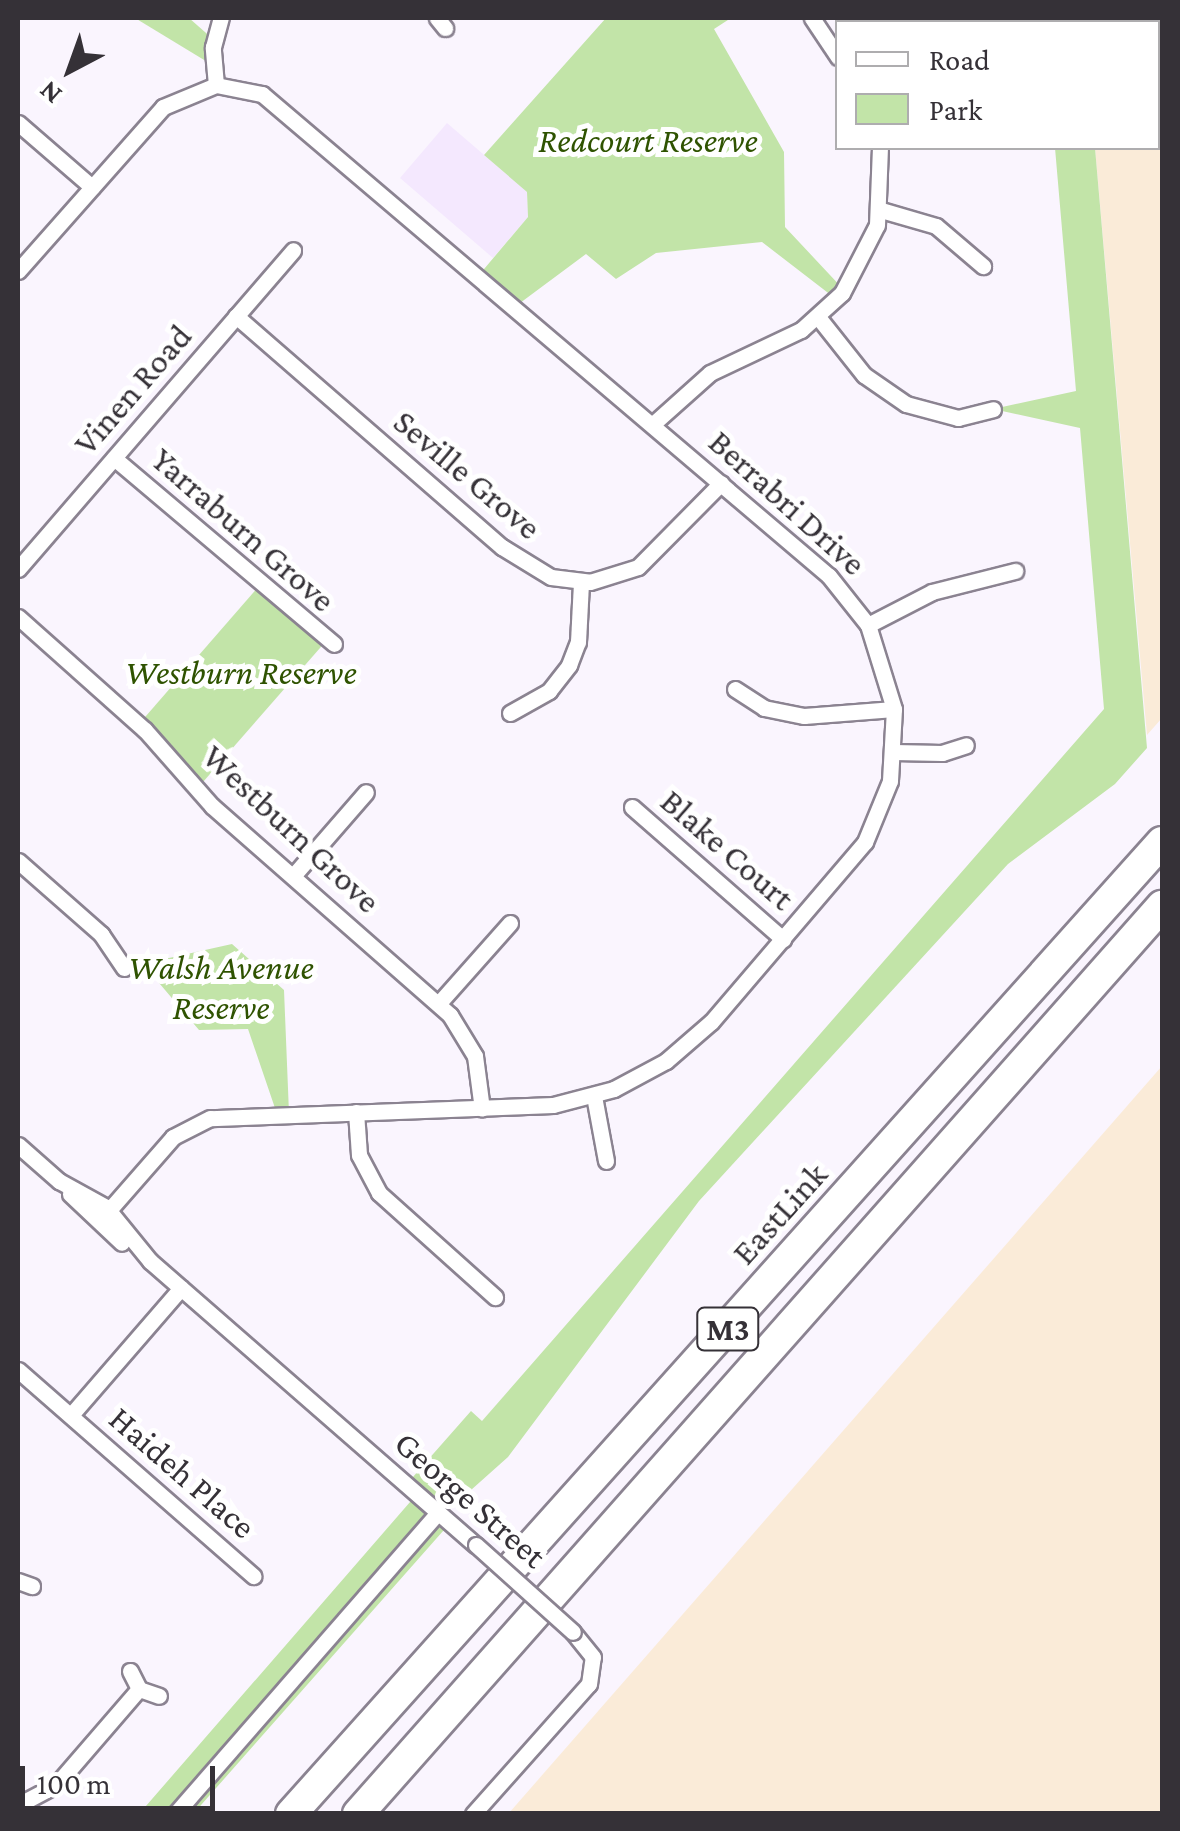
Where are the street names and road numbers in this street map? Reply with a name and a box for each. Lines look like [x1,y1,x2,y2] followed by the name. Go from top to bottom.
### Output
[65,316,201,464] street label: Vinen Road
[385,401,549,549] street label: Seville Grove
[700,421,874,585] street label: Berrabri Drive
[143,439,343,621] street label: Yarraburn Grove
[193,736,389,922] street label: Westburn Grove
[652,781,802,919] street label: Blake Court
[723,1154,837,1274] street label: EastLink
[696,1302,760,1356] road number: M3
[100,1398,264,1548] street label: Haideh Place
[386,1423,554,1577] street label: George Street

